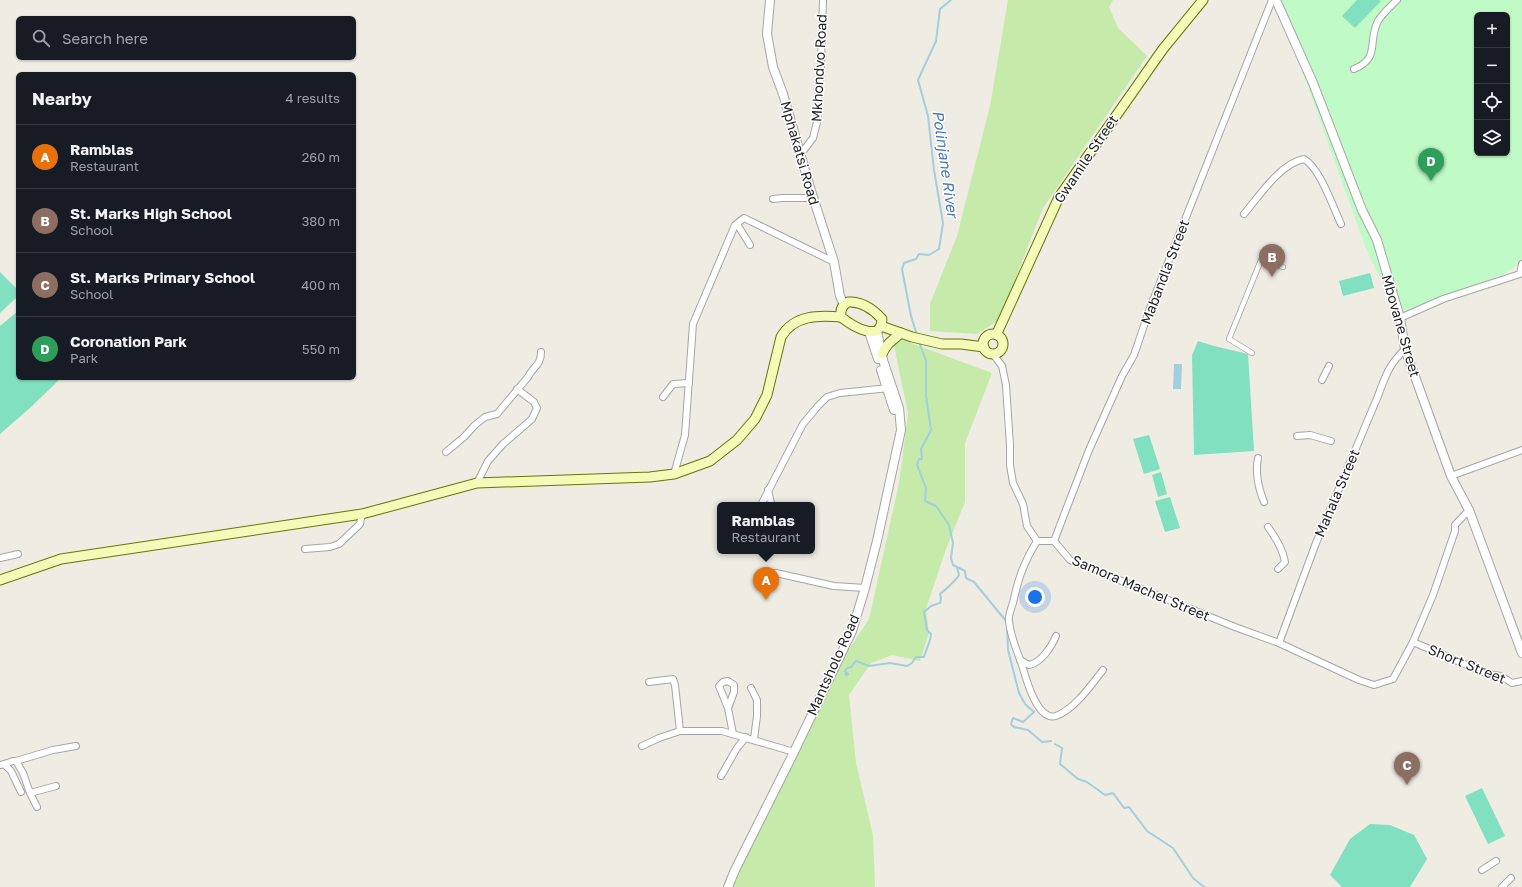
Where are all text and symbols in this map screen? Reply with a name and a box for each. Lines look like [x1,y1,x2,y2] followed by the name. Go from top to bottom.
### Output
[1474,12,1510,156] map controls
[1474,12,1510,48] button: +
[807,14,830,122] street label: Mkhondvo Road
[16,16,356,60] search box
[30,27,52,49] icon: search
[62,29,148,47] text: Search here
[1474,48,1510,84] button: −
[1474,84,1510,120] button: locate
[32,88,92,109] text: Nearby
[286,90,340,106] text: 4 results
[778,99,823,207] street label: Mphakatsi Road
[929,109,963,221] water label: Polinjane River
[1050,112,1121,206] street label: Gwamile Street
[1474,120,1510,156] button: layers
[70,140,133,158] text: Ramblas
[1418,148,1444,181] pin: D
[40,149,50,165] text: A
[302,149,340,165] text: 260 m
[70,158,139,174] text: Restaurant
[70,204,232,222] text: St. Marks High School
[40,213,50,229] text: B
[302,213,340,229] text: 380 m
[1137,217,1192,327] street label: Mabandla Street
[70,222,113,238] text: School
[1259,244,1285,277] pin: B
[70,268,255,286] text: St. Marks Primary School
[1379,273,1424,379] street label: Mbovane Street
[40,277,50,293] text: C
[301,277,340,293] text: 400 m
[70,286,113,302] text: School
[70,332,187,350] text: Coronation Park
[40,341,50,357] text: D
[302,341,340,357] text: 550 m
[70,350,98,366] text: Park
[1310,446,1363,539] street label: Mahala Street
[717,502,815,554] popup
[732,511,795,529] text: Ramblas
[732,529,800,545] text: Restaurant
[1070,551,1213,624] street label: Samora Machel Street
[753,567,779,600] pin: A
[1025,587,1045,607] your location
[803,612,862,718] street label: Mantsholo Road
[1426,640,1509,687] street label: Short Street
[1394,752,1420,785] pin: C

